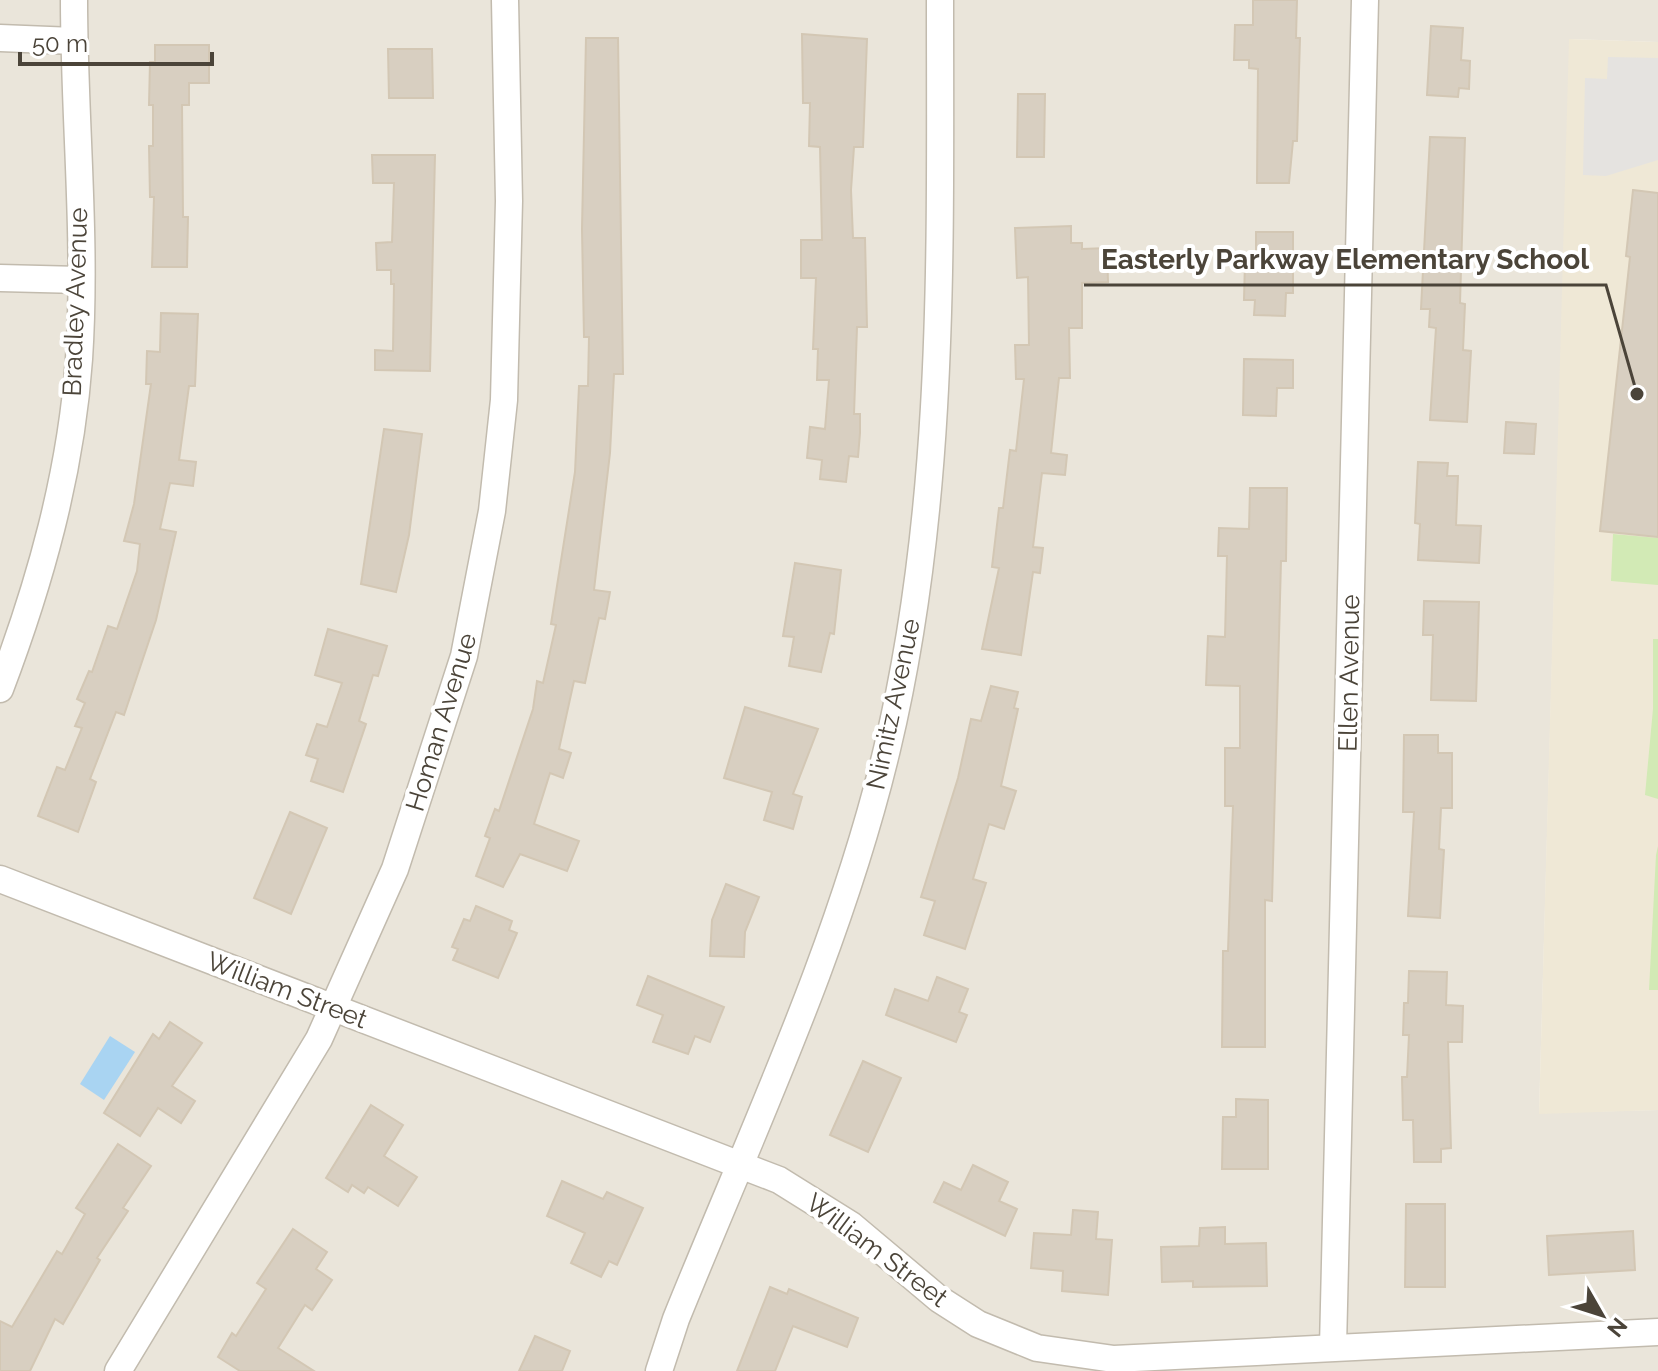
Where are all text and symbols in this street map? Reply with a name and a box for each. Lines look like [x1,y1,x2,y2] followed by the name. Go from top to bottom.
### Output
[20,16,212,66] scale bar
[32,29,88,58] text: 50 m
[57,207,93,397] street label: Bradley Avenue
[1084,233,1606,285] callout: Easterly Parkway Elementary School
[1101,243,1589,276] text: Easterly Parkway Elementary School
[1333,594,1365,752] street label: Ellen Avenue
[860,616,926,792] street label: Nimitz Avenue
[400,629,482,815] street label: Homan Avenue
[203,946,372,1034] street label: William Street
[800,1187,954,1313] street label: William Street
[1562,1275,1642,1355] north arrow
[1602,1313,1633,1342] text: N

